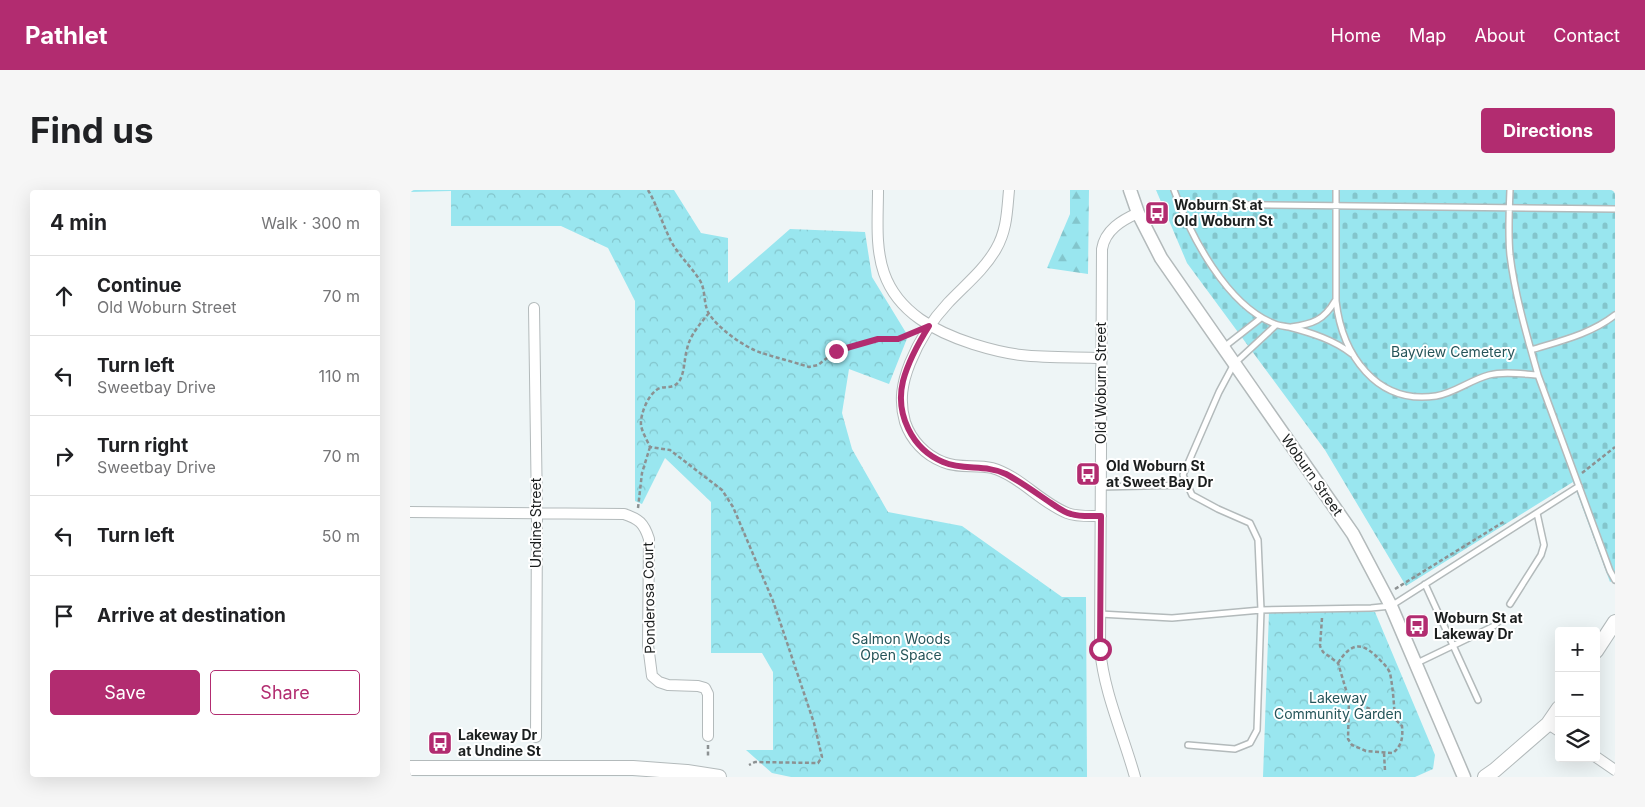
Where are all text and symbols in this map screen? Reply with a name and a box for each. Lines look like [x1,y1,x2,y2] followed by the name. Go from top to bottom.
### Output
[25,21,108,50] text: Pathlet
[1331,25,1381,46] text: Home
[1409,25,1446,46] text: Map
[1474,25,1525,46] text: About
[1553,25,1620,46] text: Contact
[1481,108,1615,153] button: Directions
[30,109,154,151] text: Find us
[1174,196,1273,229] place label: Woburn St at Old Woburn St
[1144,200,1170,226] bus stop icon: Woburn St at Old Woburn St
[50,210,107,235] text: 4 min
[261,213,360,233] text: Walk · 300 m
[97,274,182,297] text: Continue
[50,282,78,310] icon: ahead
[323,286,360,306] text: 70 m
[97,297,237,317] text: Old Woburn Street
[1092,322,1109,444] street label: Old Woburn Street
[825,340,848,363] route end
[1391,343,1515,360] park label: Bayview Cemetery
[97,354,175,377] text: Turn left
[50,362,78,390] icon: left
[318,366,360,386] text: 110 m
[97,377,216,397] text: Sweetbay Drive
[1278,431,1347,519] street label: Woburn Street
[97,434,188,457] text: Turn right
[50,442,78,470] icon: right
[323,446,360,466] text: 70 m
[97,457,216,477] text: Sweetbay Drive
[1106,457,1214,490] place label: Old Woburn St at Sweet Bay Dr
[1075,461,1101,487] bus stop icon: Old Woburn St at Sweet Bay Dr
[527,477,544,568] street label: Undine Street
[50,522,78,550] icon: left
[97,524,175,547] text: Turn left
[322,526,360,546] text: 50 m
[639,542,658,654] street label: Ponderosa Court
[50,602,78,630] icon: arrive
[97,604,286,627] text: Arrive at destination
[1434,609,1523,642] place label: Woburn St at Lakeway Dr
[1404,613,1430,639] bus stop icon: Woburn St at Lakeway Dr
[1555,627,1600,762] map controls
[1555,627,1600,672] button: +
[852,630,950,663] park label: Salmon Woods Open Space
[1089,638,1112,661] route start
[50,670,200,715] button: Save
[210,670,360,715] button: Share
[1555,672,1600,717] button: −
[1274,689,1402,722] park label: Lakeway Community Garden
[1555,717,1600,762] button: layers
[458,726,541,759] place label: Lakeway Dr at Undine St
[427,730,453,756] bus stop icon: Lakeway Dr at Undine St

